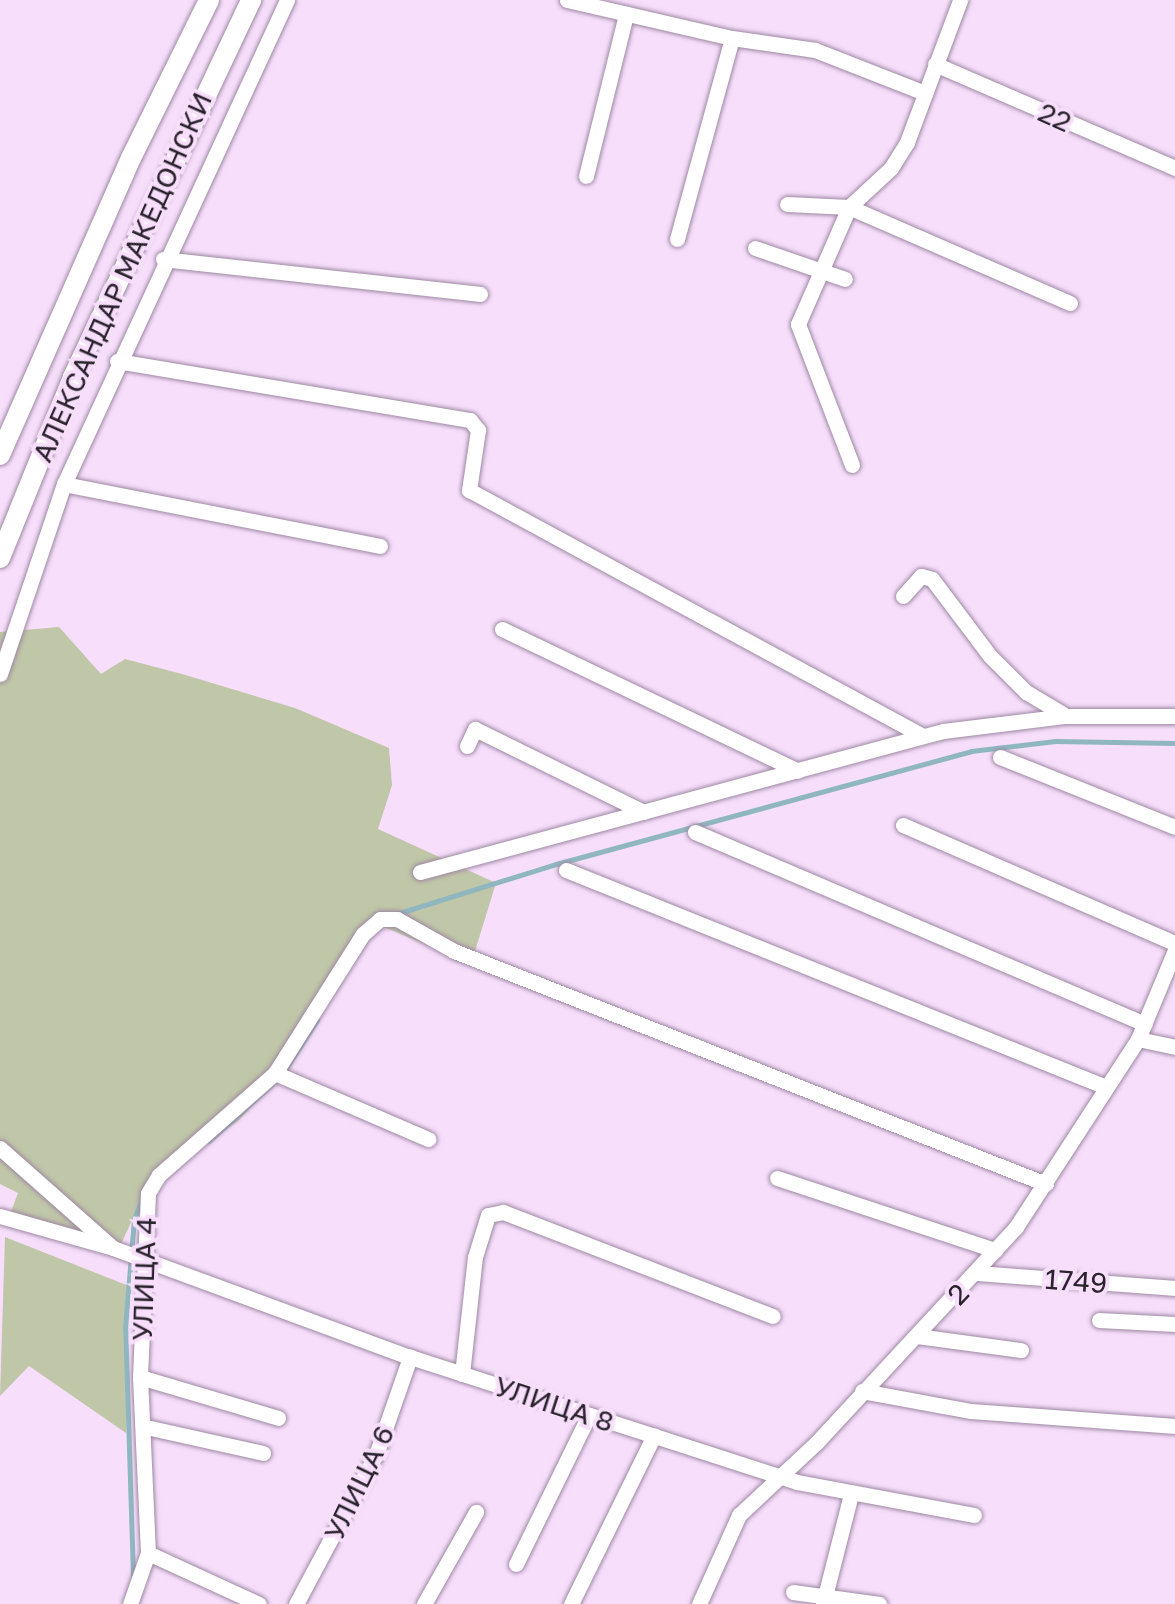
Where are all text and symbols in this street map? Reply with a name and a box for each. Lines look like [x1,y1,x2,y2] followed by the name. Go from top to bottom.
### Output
[25,87,219,467] street label: АЛЕКСАНДАР МАКЕДОНСКИ
[1033,95,1077,139] street label: 22
[125,1217,163,1341] street label: УЛИЦА 4
[1044,1262,1108,1300] street label: 1749
[940,1277,976,1311] street label: 2
[490,1369,618,1439] street label: УЛИЦА 8
[317,1420,401,1546] street label: УЛИЦА 6

